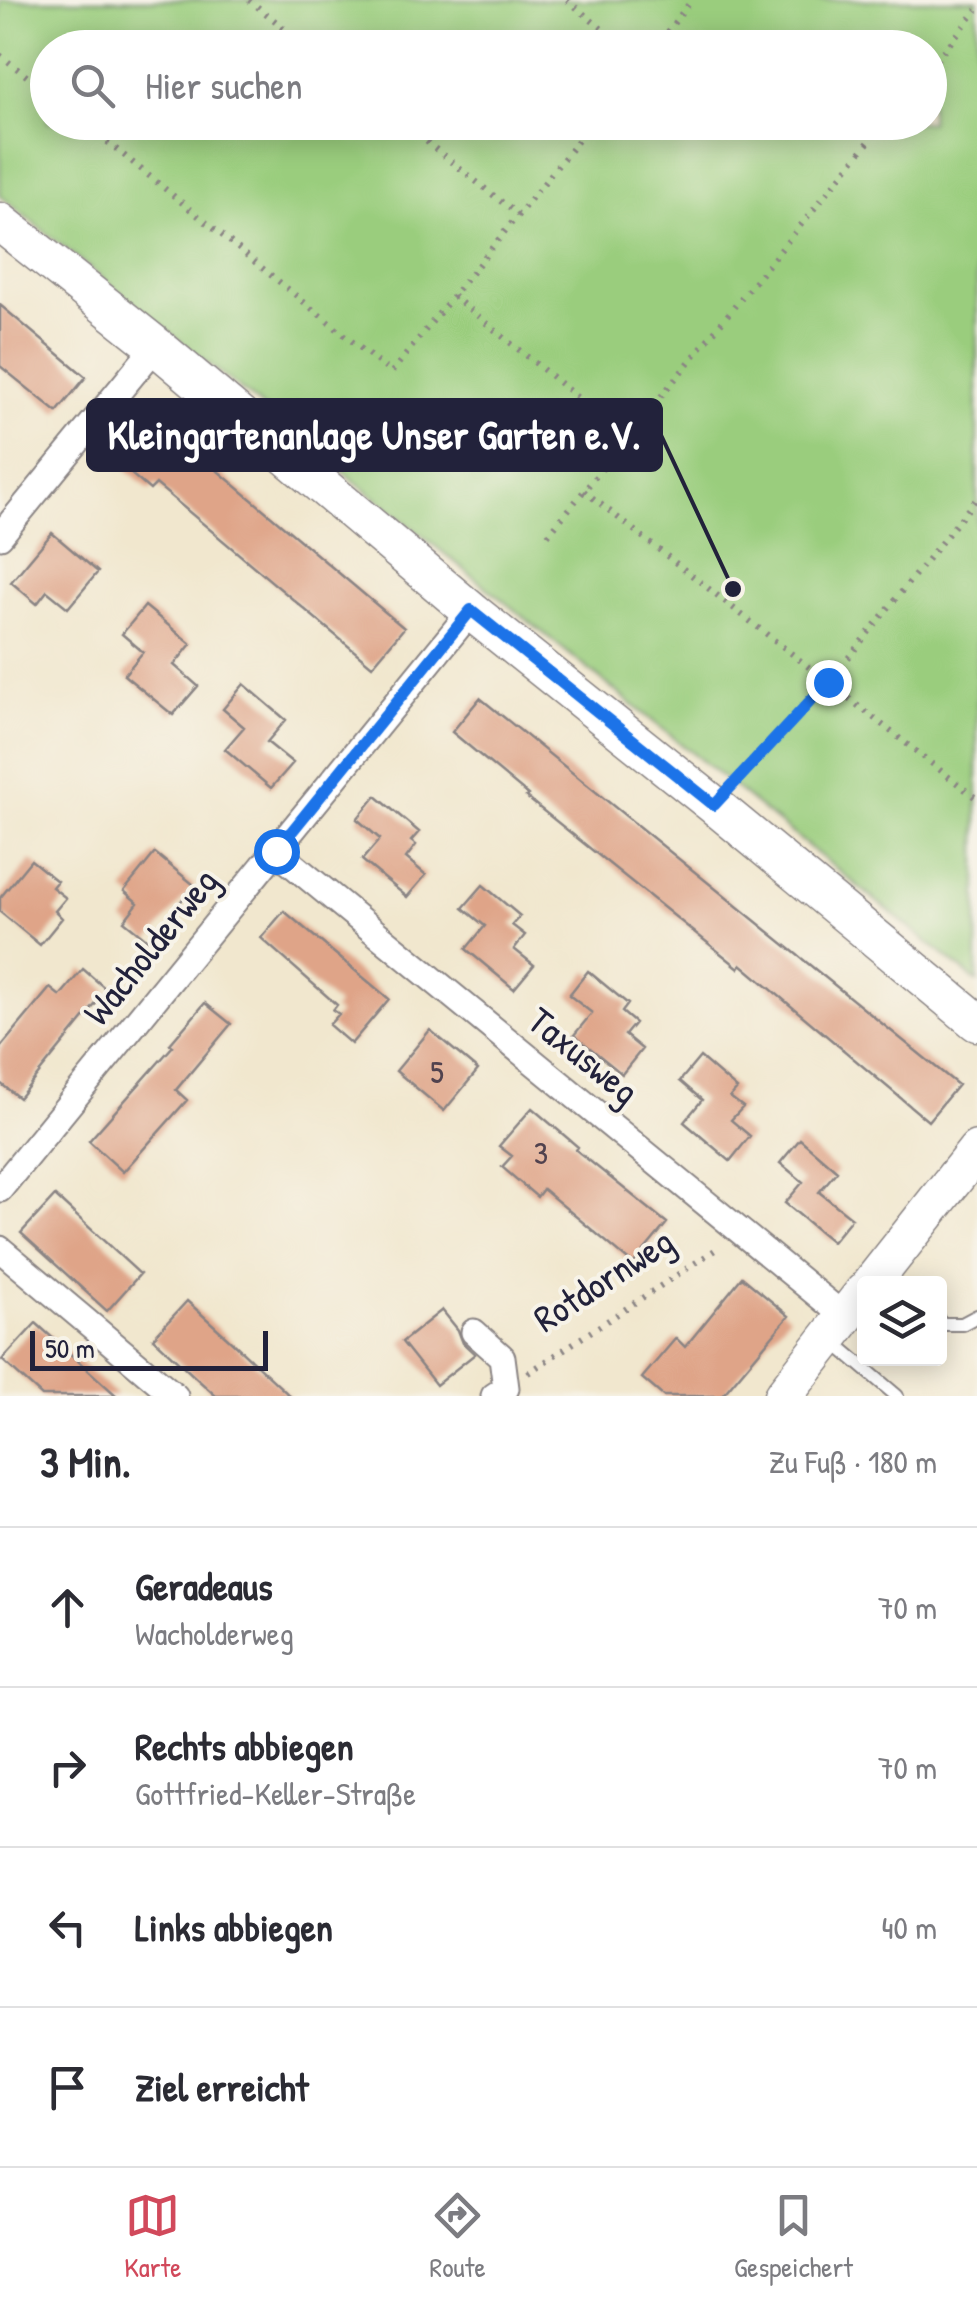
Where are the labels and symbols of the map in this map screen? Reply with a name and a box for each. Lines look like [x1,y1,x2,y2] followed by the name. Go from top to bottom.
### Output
[88,400,661,470] callout: Kleingartenanlage Unser Garten e.V.
[108,407,640,463] text: Kleingartenanlage Unser Garten e.V.
[806,660,852,706] route end
[254,829,300,875] route start
[70,856,230,1036] street label: Wacholderweg
[517,994,651,1116] street label: Taxusweg
[430,1050,444,1093] house number: 5
[534,1131,548,1174] house number: 3
[523,1214,683,1344] street label: Rotdornweg
[30,1326,268,1370] scale bar

